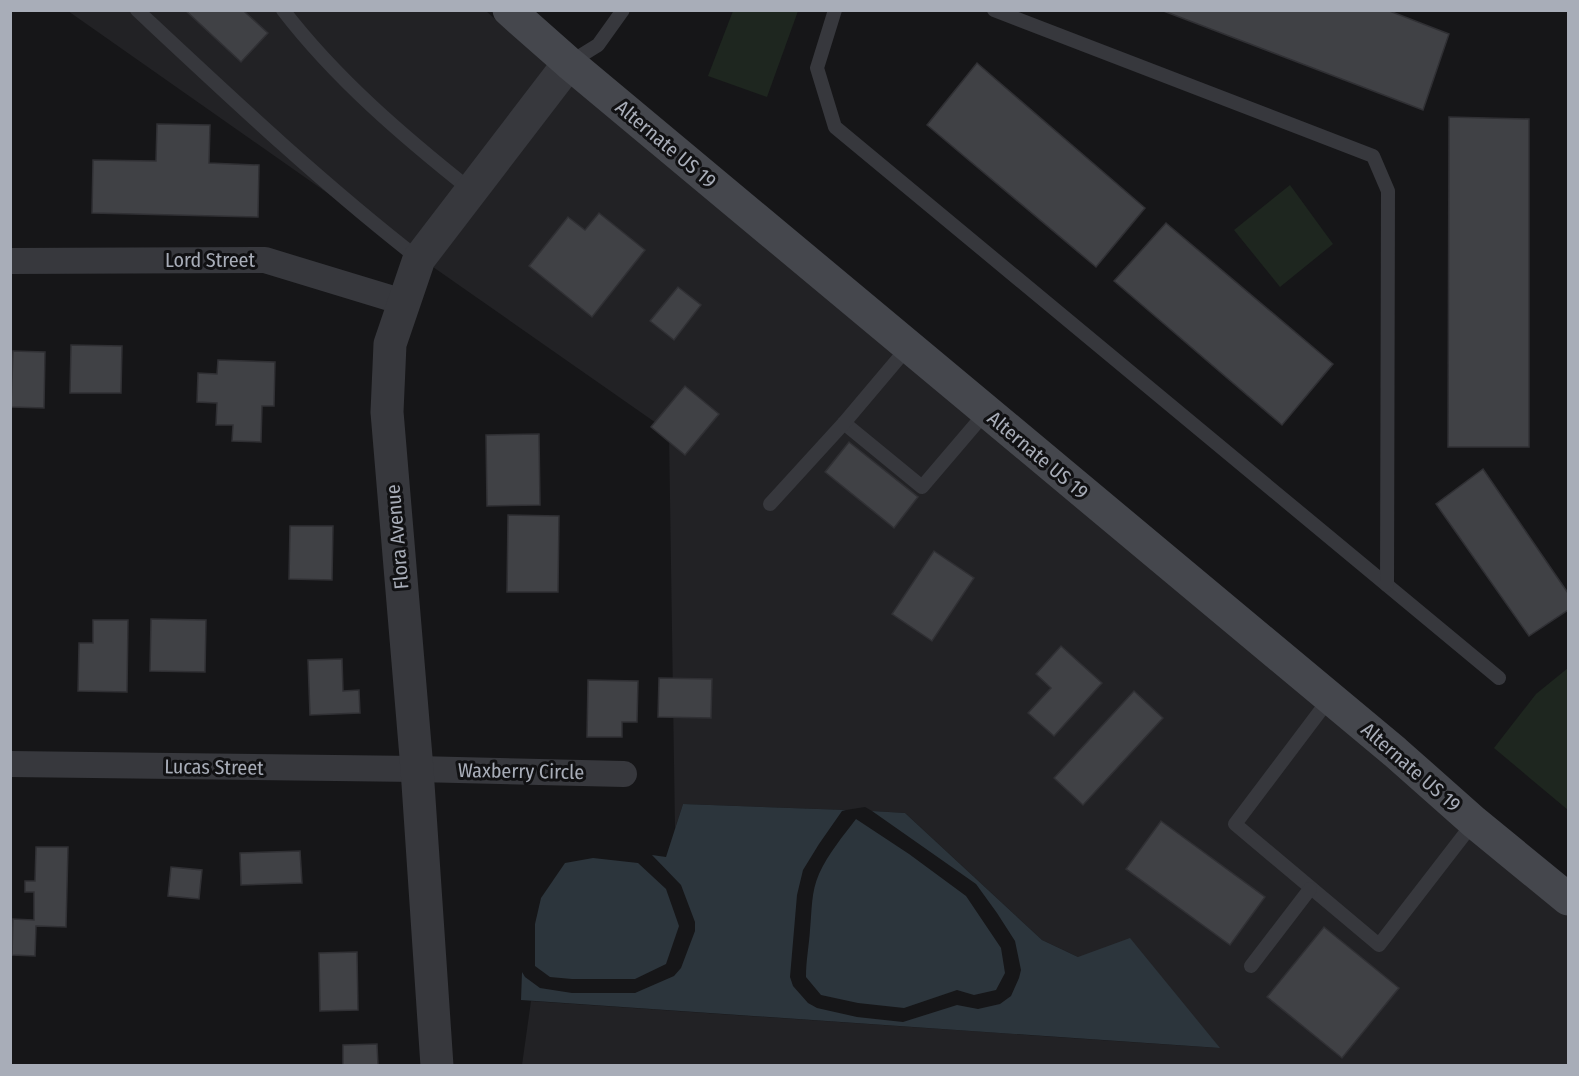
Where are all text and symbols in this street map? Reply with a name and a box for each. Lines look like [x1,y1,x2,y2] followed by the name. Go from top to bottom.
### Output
[611,95,721,193] street label: Alternate US 19
[165,248,255,272] street label: Lord Street
[983,406,1093,504] street label: Alternate US 19
[380,484,414,590] street label: Flora Avenue
[1356,717,1466,817] street label: Alternate US 19
[164,754,264,780] street label: Lucas Street
[458,758,584,784] street label: Waxberry Circle

